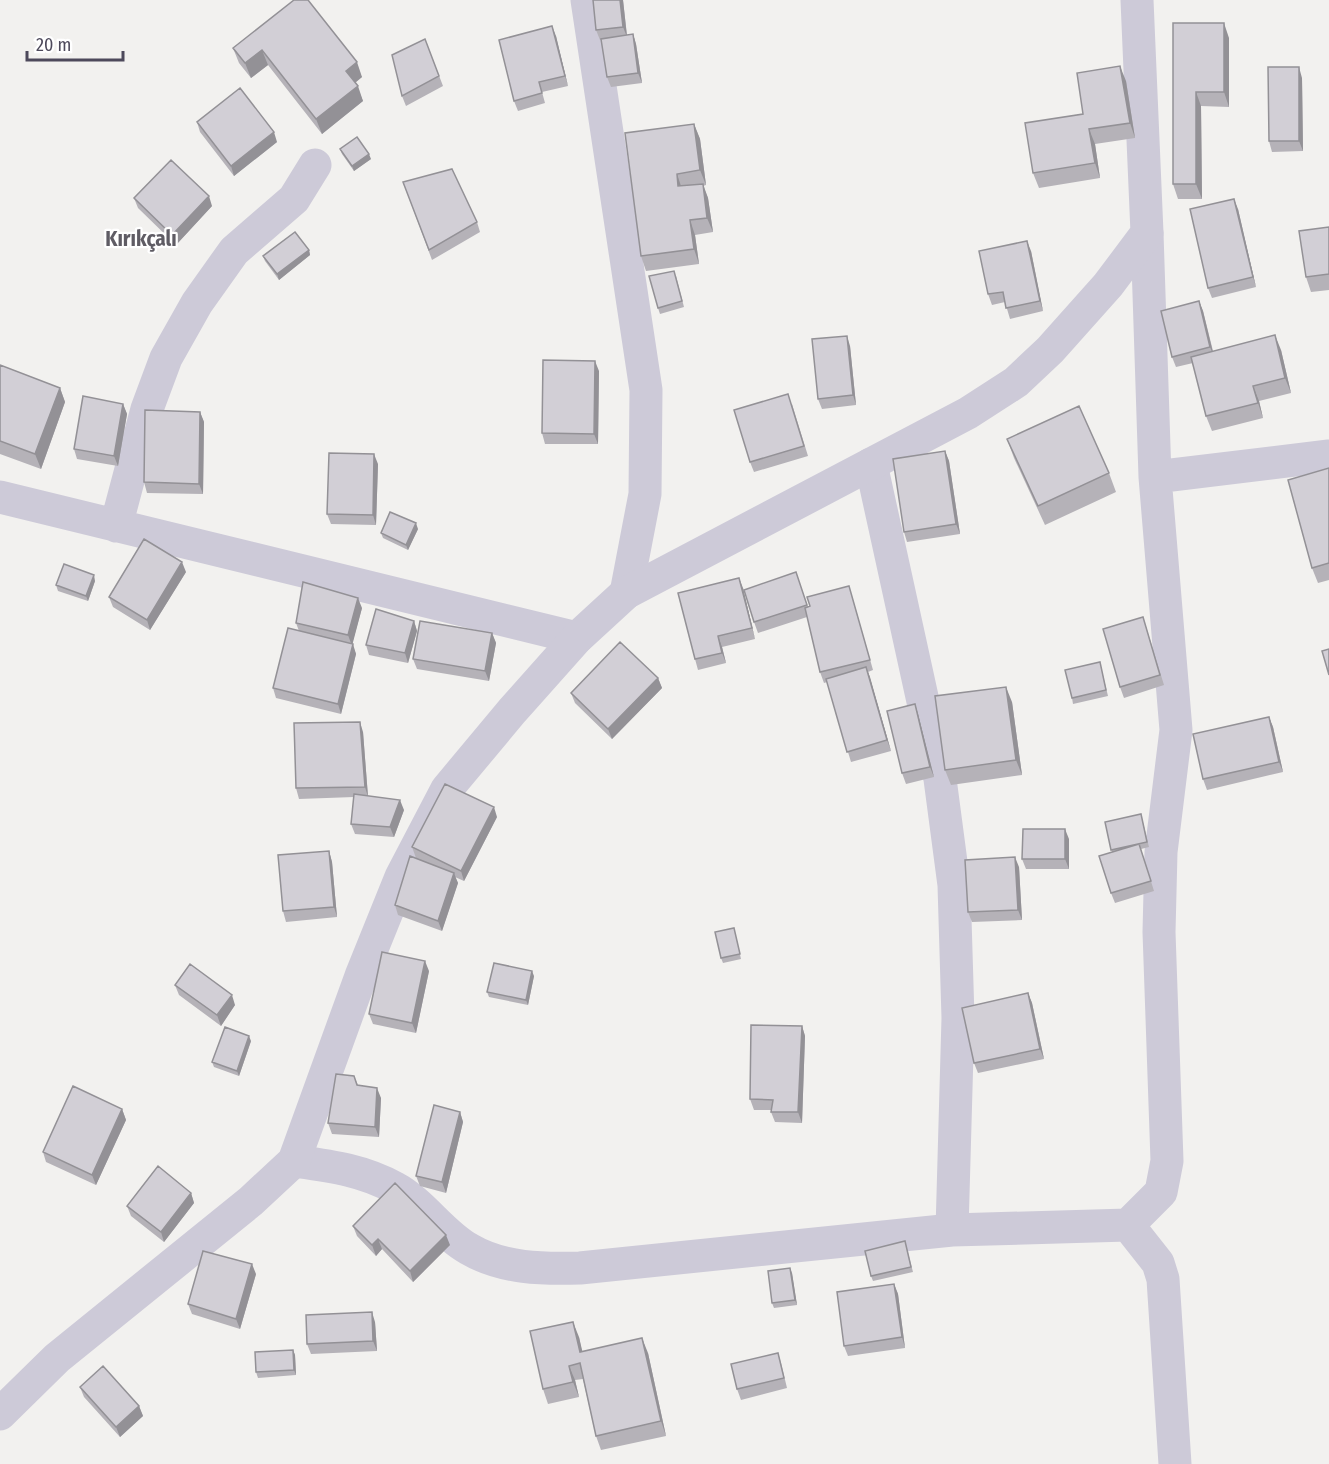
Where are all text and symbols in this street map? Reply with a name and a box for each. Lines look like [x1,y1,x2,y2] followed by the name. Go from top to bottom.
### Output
[27,24,123,62] scale bar
[36,34,71,56] text: 20 m
[105,226,177,252] district label: Kırıkçalı

